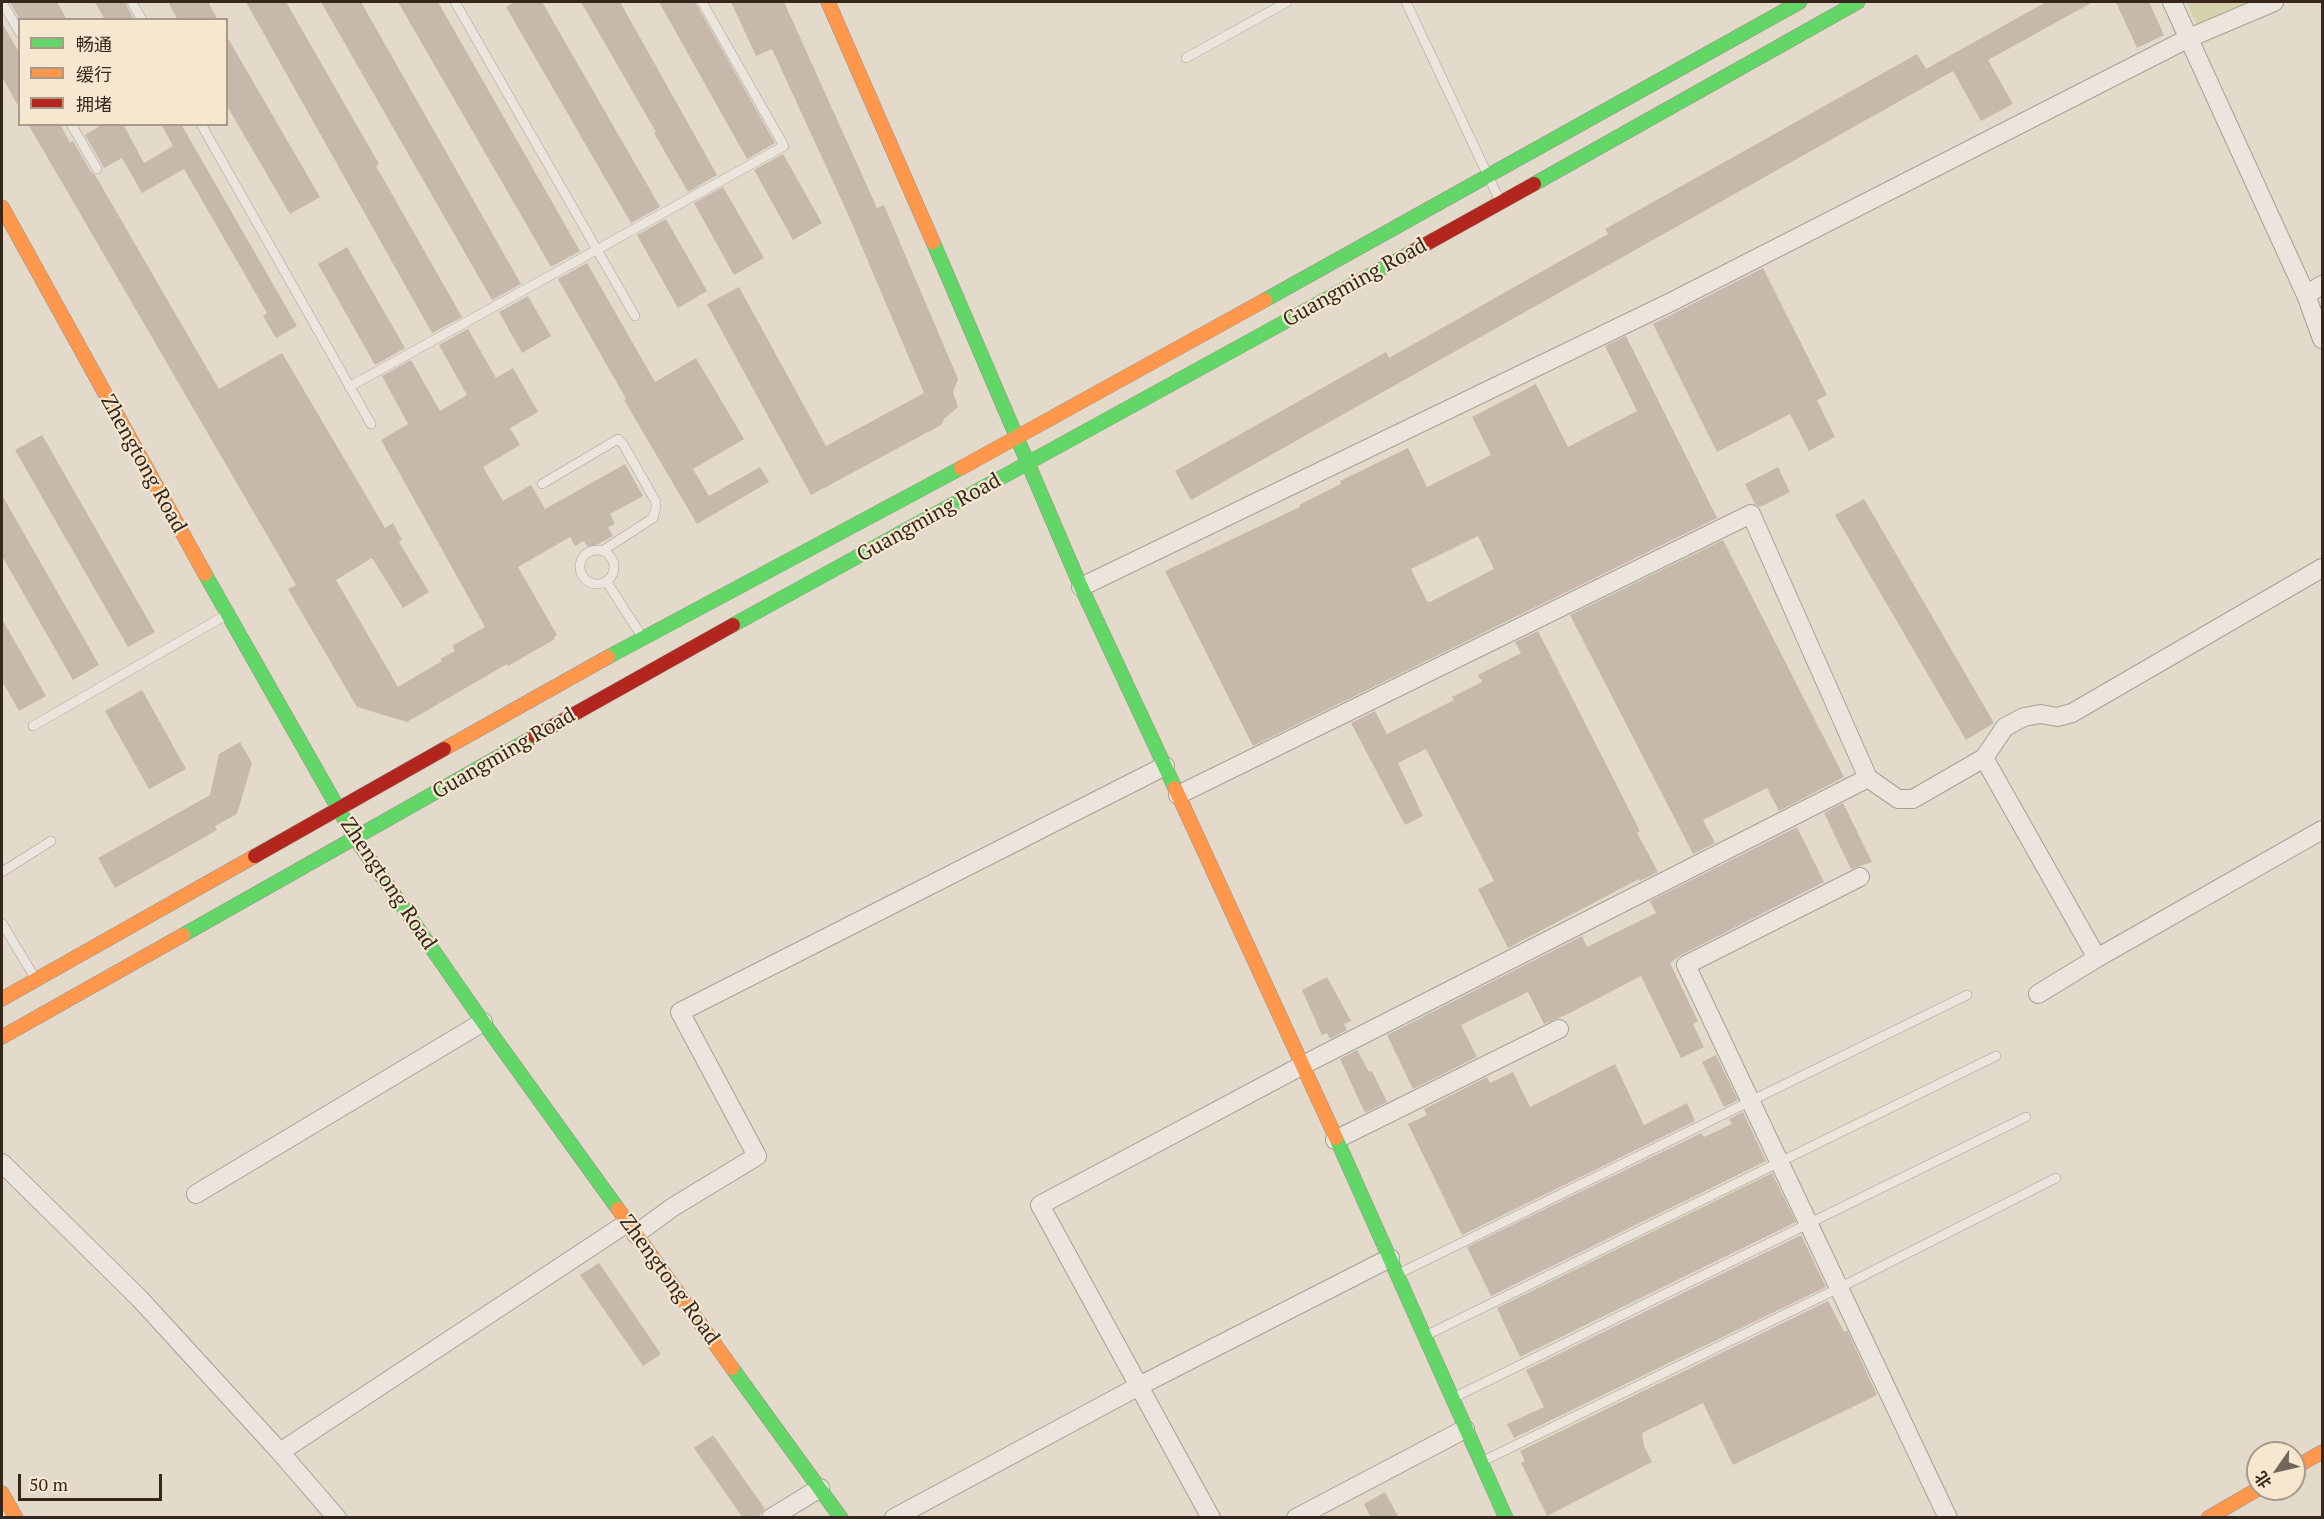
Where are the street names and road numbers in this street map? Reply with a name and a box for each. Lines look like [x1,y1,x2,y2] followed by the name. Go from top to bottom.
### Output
[1279,233,1431,333] street label: Guangming Road
[95,391,191,537] street label: Zhengtong Road
[853,468,1005,568] street label: Guangming Road
[428,703,580,805] street label: Guangming Road
[334,813,442,955] street label: Zhengtong Road
[614,1210,724,1350] street label: Zhengtong Road

